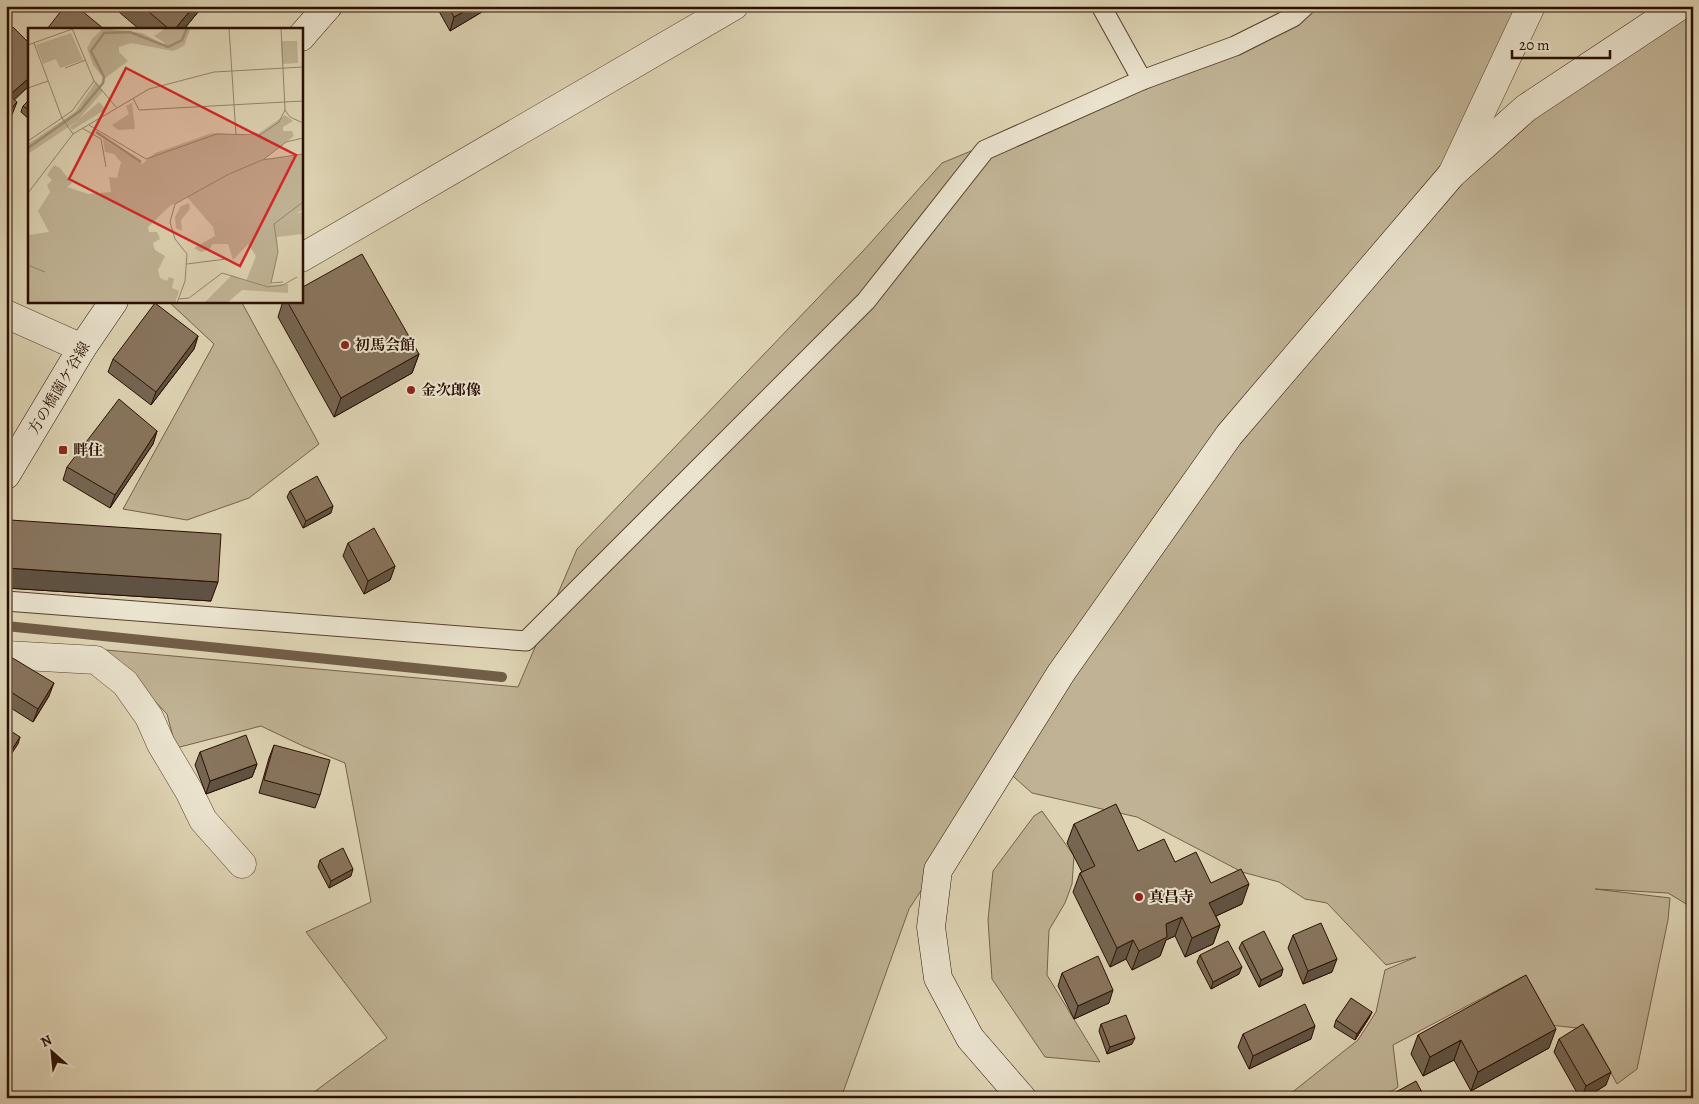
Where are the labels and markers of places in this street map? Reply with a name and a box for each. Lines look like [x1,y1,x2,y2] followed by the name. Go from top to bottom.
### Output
[355,335,415,355] place label: 初馬会館
[339,339,351,351] marker: 初馬会館
[421,380,481,400] place label: 金次郎像
[405,384,417,396] marker: 金次郎像
[73,440,103,460] place label: 畔住
[57,444,69,456] marker: 畔住
[1149,887,1194,907] place label: 真昌寺
[1133,891,1145,903] marker: 真昌寺

